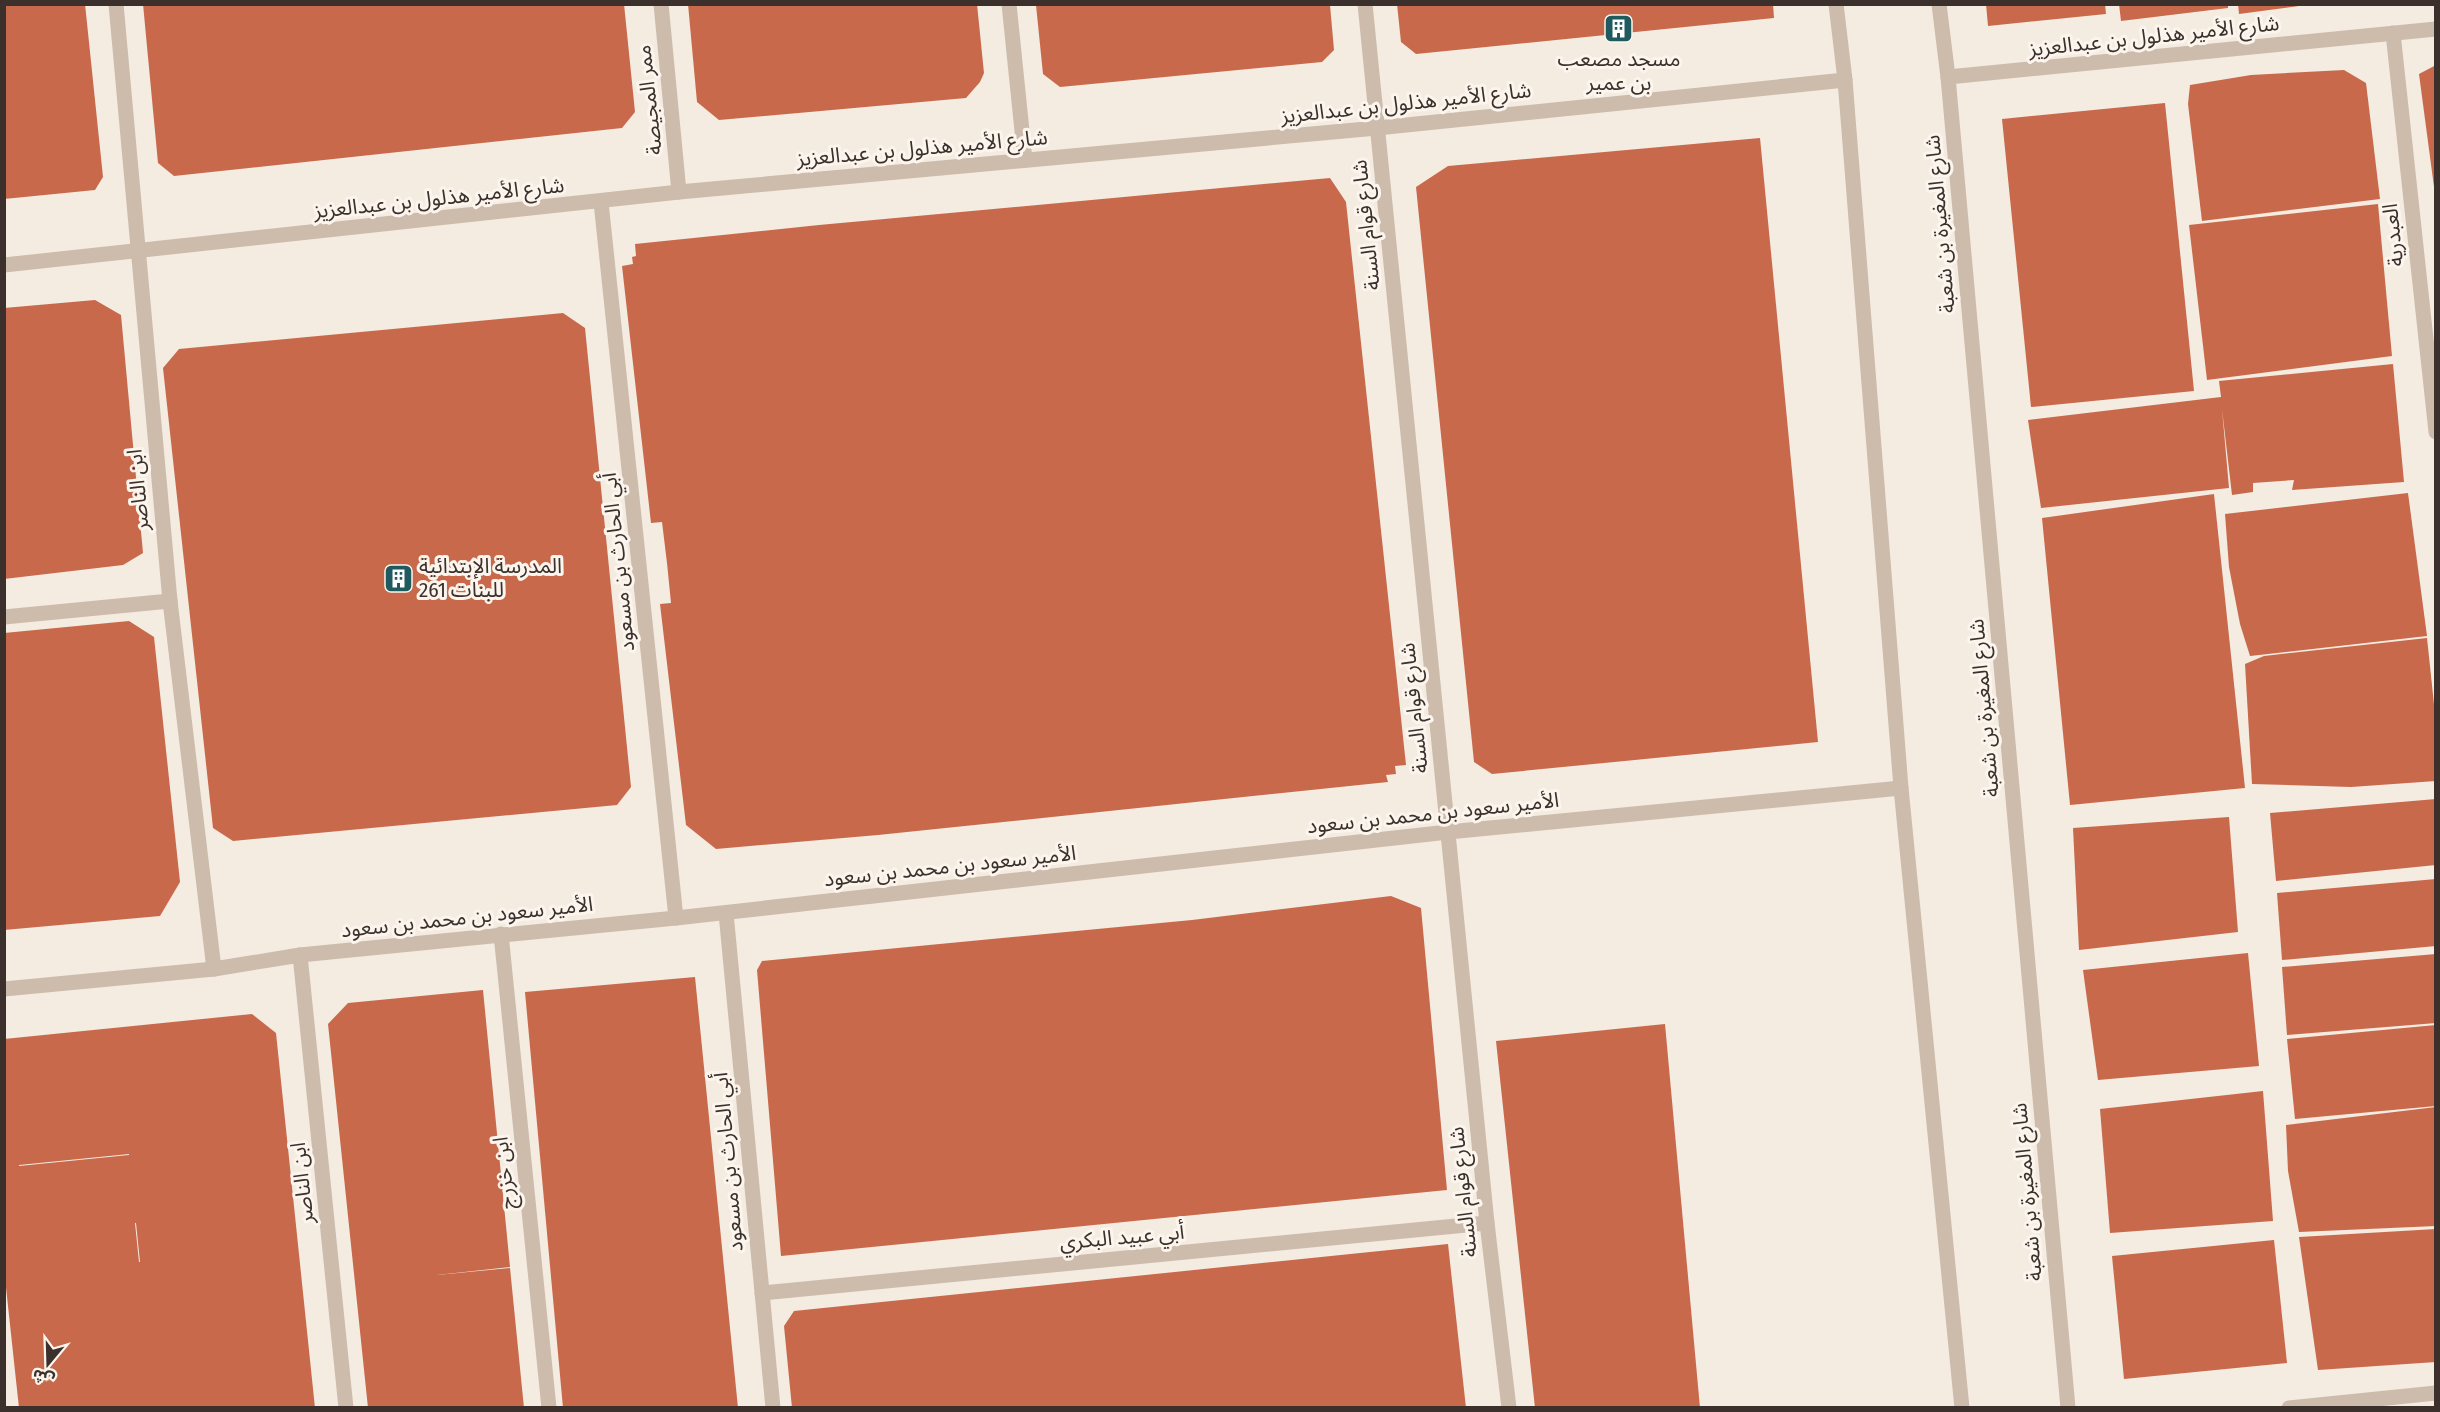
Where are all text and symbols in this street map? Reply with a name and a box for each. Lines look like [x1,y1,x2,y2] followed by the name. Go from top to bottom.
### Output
[2026,10,2281,64] street label: شارع الأمير هذلول بن عبدالعزيز
[1603,12,1635,44] building icon: مسجد مصعب بن عمير
[630,44,668,156] street label: ممر المجيصة
[1557,46,1681,96] place label: مسجد مصعب بن عمير
[1278,77,1533,131] street label: شارع الأمير هذلول بن عبدالعزيز
[794,124,1049,174] street label: شارع الأمير هذلول بن عبدالعزيز
[1919,134,1963,314] street label: شارع المغيرة بن شعبة
[1346,158,1389,291] street label: شارع قوام السنة
[311,172,566,226] street label: شارع الأمير هذلول بن عبدالعزيز
[2377,202,2409,268] street label: العبدرية
[121,448,155,533] street label: ابن الناصر
[596,471,643,653] street label: أبي الحارث بن مسعود
[419,553,562,603] place label: المدرسة الإبتدائية 261 للبنات
[382,562,414,594] building icon: المدرسة الإبتدائية 261 للبنات
[1963,618,2007,798] street label: شارع المغيرة بن شعبة
[1394,641,1437,774] street label: شارع قوام السنة
[1306,787,1560,839] street label: الأمير سعود بن محمد بن سعود
[823,840,1077,892] street label: الأمير سعود بن محمد بن سعود
[340,891,594,943] street label: الأمير سعود بن محمد بن سعود
[707,1071,752,1253] street label: أبي الحارث بن مسعود
[2006,1102,2050,1282] street label: شارع المغيرة بن شعبة
[1443,1125,1486,1258] street label: شارع قوام السنة
[487,1135,523,1211] street label: ابن خزرج
[285,1141,319,1226] street label: ابن الناصر
[1058,1219,1186,1258] street label: أبي عبيد البكري
[18,1334,78,1394] north arrow
[30,1365,57,1390] text: ش

